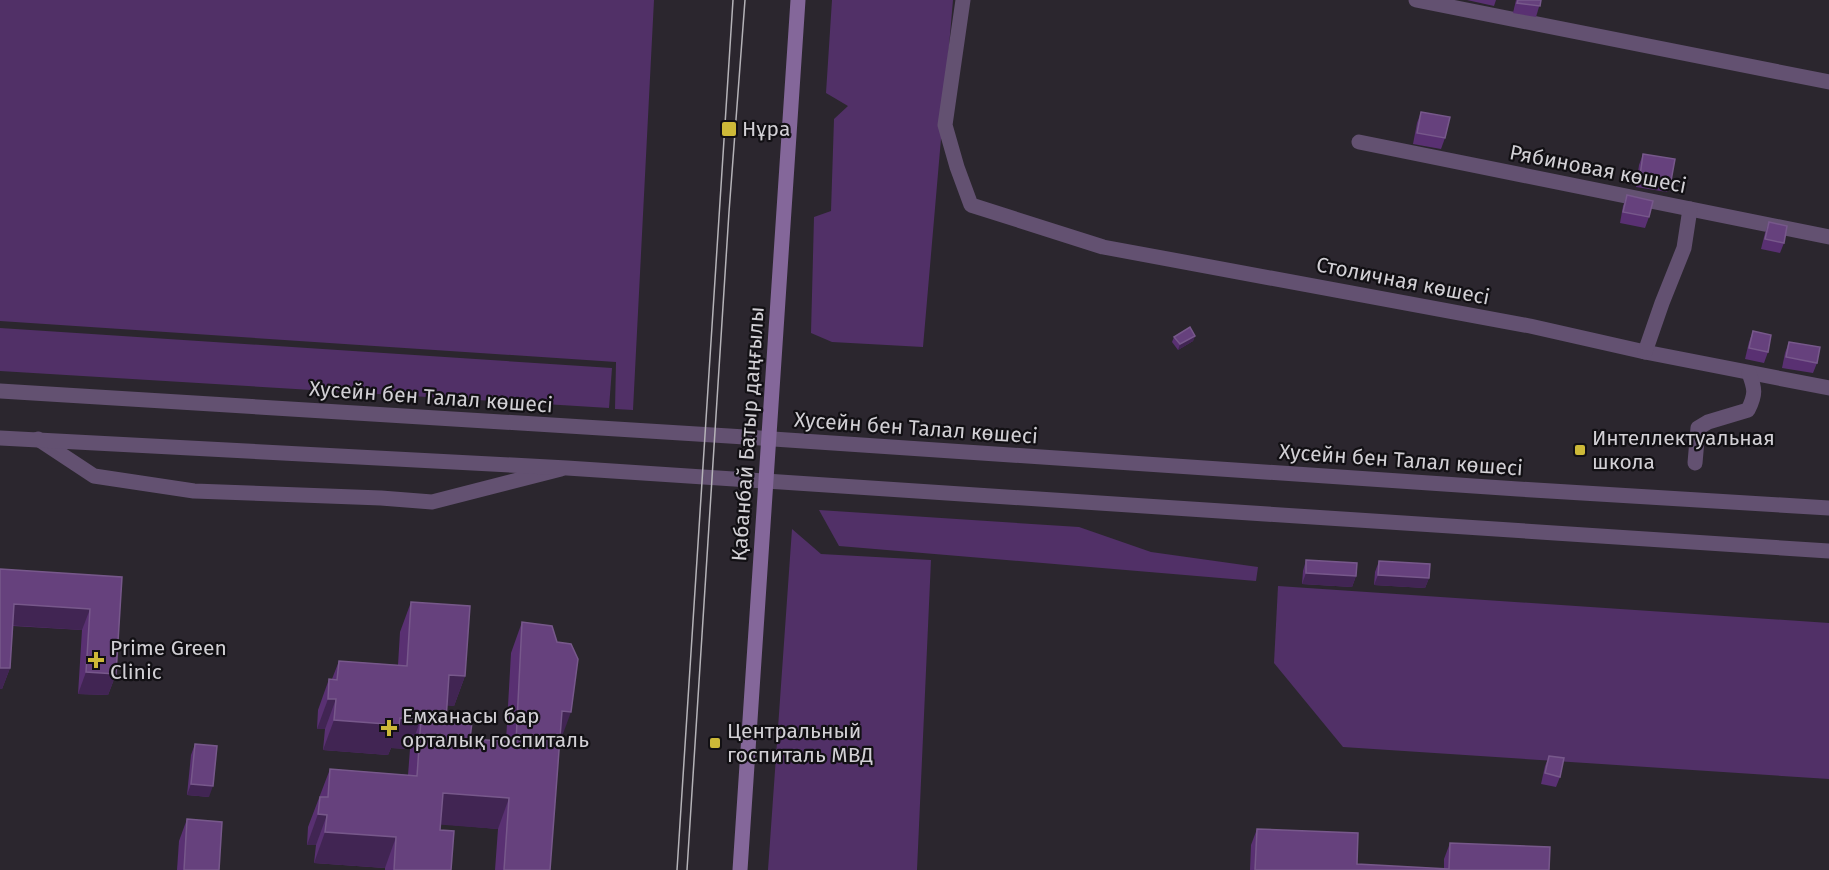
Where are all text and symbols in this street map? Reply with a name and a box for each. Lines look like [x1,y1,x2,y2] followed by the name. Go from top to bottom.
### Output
[742,116,790,142] place label: Нұра
[720,120,738,138] marker: Нұра
[1507,139,1689,199] street label: Рябиновая көшесі
[1314,251,1492,311] street label: Столичная көшесі
[726,306,770,562] street label: Қабанбай Батыр даңғылы
[308,376,554,418] street label: Хусейн бен Талал көшесі
[793,407,1039,449] street label: Хусейн бен Талал көшесі
[1592,425,1775,475] place label: Интеллектуальная школа
[1278,439,1524,481] street label: Хусейн бен Талал көшесі
[1573,443,1587,457] marker: Интеллектуальная школа
[110,635,227,685] place label: Prime Green Clinic
[87,651,105,669] marker: Prime Green Clinic
[402,703,589,753] place label: Емханасы бар орталық госпиталь
[727,718,873,768] place label: Центральный госпиталь МВД
[380,719,398,737] marker: Емханасы бар орталық госпиталь
[708,736,722,750] marker: Центральный госпиталь МВД

